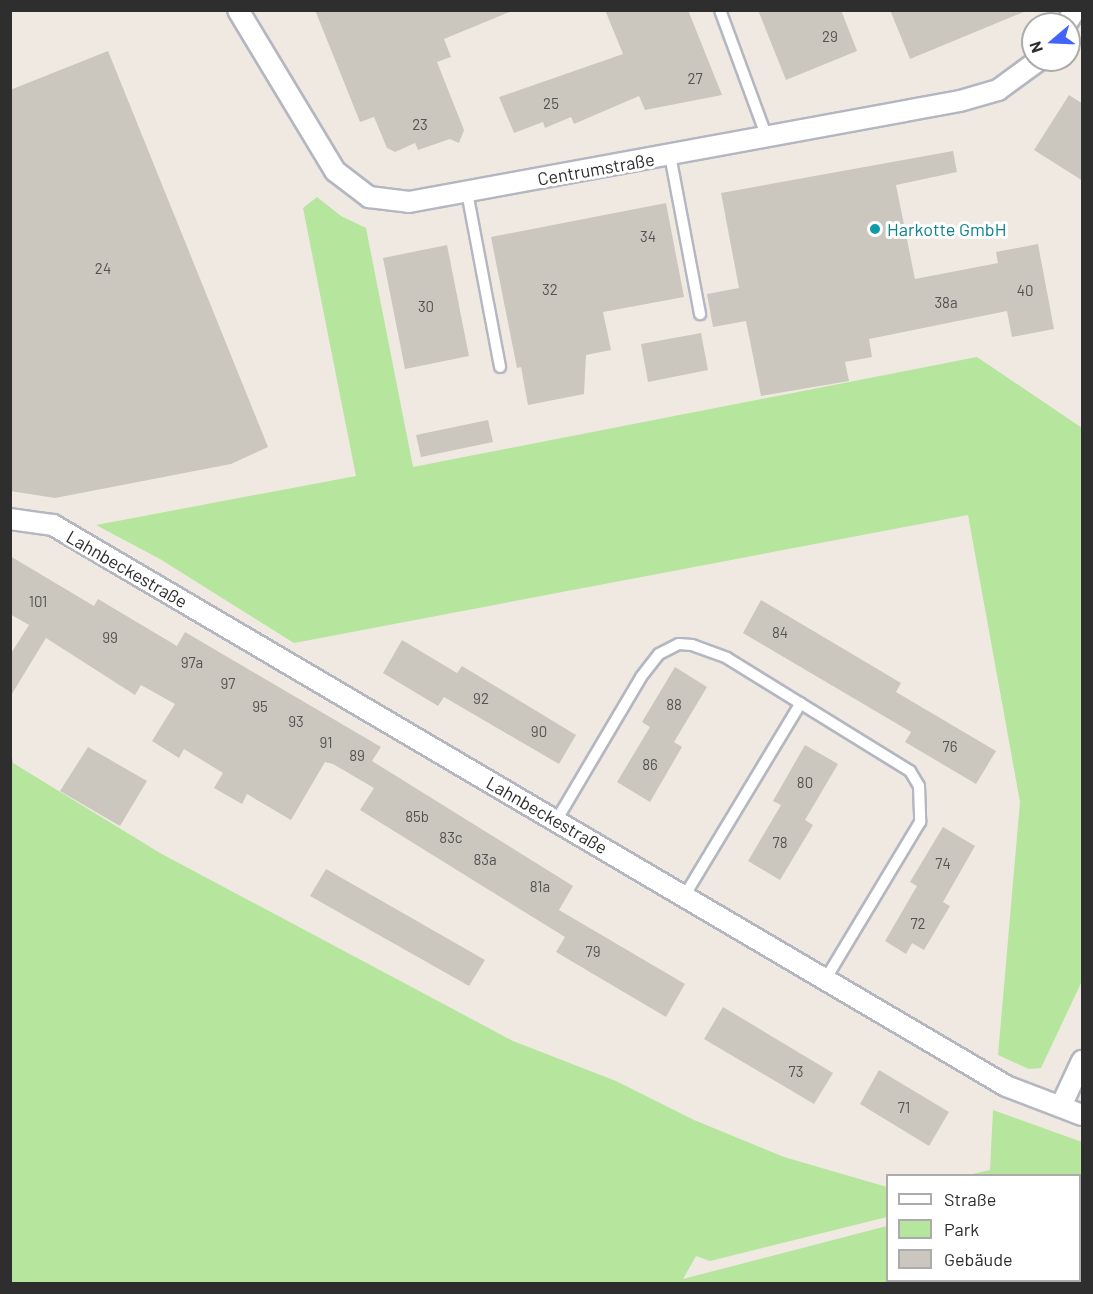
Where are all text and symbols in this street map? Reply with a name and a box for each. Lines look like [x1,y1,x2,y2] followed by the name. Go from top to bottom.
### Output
[1021,12,1081,72] north arrow
[822,28,838,46] house number: 29
[1025,39,1046,56] text: N
[687,70,703,88] house number: 27
[543,95,559,113] house number: 25
[412,116,428,134] house number: 23
[536,148,656,190] street label: Centrumstraße
[887,218,1006,240] place label: Harkotte GmbH
[868,222,882,236] marker: Harkotte GmbH
[640,228,656,246] house number: 34
[95,260,111,278] house number: 24
[542,281,558,299] house number: 32
[1017,282,1033,300] house number: 40
[934,294,958,312] house number: 38a
[418,298,434,316] house number: 30
[63,526,191,612] street label: Lahnbeckestraße
[29,593,47,611] house number: 101
[772,624,788,642] house number: 84
[102,629,118,647] house number: 99
[181,654,203,672] house number: 97a
[221,675,235,693] house number: 97
[473,690,489,708] house number: 92
[666,696,682,714] house number: 88
[252,698,268,716] house number: 95
[288,713,304,731] house number: 93
[531,723,547,741] house number: 90
[320,734,332,752] house number: 91
[943,738,957,756] house number: 76
[349,747,365,765] house number: 89
[642,756,658,774] house number: 86
[483,772,611,858] street label: Lahnbeckestraße
[797,774,813,792] house number: 80
[405,808,429,826] house number: 85b
[439,829,463,847] house number: 83c
[773,834,787,852] house number: 78
[473,851,497,869] house number: 83a
[935,855,951,873] house number: 74
[530,878,550,896] house number: 81a
[910,915,926,933] house number: 72
[586,943,600,961] house number: 79
[789,1063,803,1081] house number: 73
[898,1099,910,1117] house number: 71
[886,1174,1081,1282] legend
[944,1188,996,1210] text: Straße
[944,1218,979,1240] text: Park
[944,1248,1013,1270] text: Gebäude

